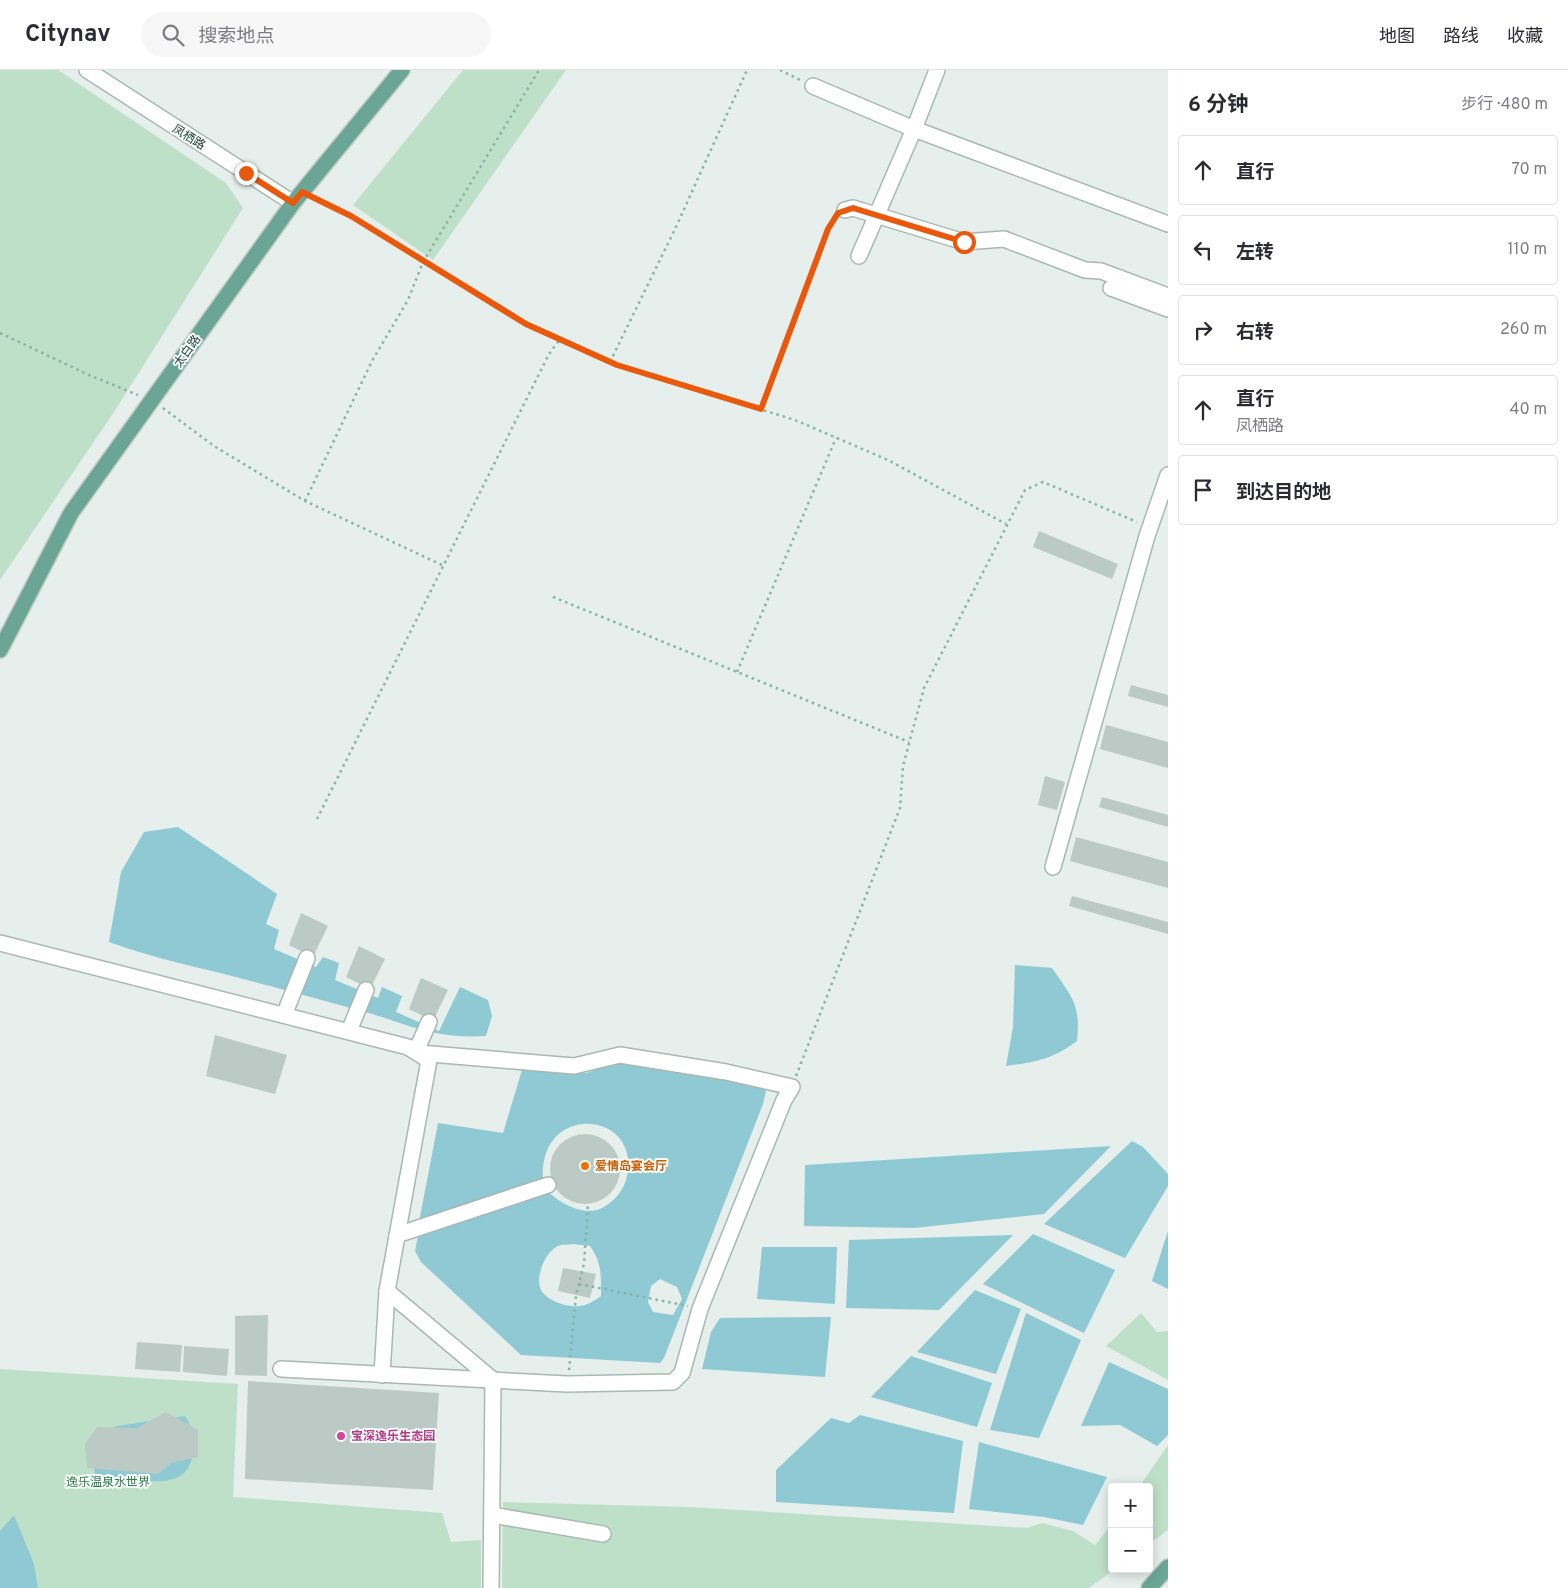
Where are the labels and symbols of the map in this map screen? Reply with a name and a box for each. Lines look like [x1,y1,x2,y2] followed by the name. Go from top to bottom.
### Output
[169,122,208,154] street label: 凤栖路
[235,162,258,185] route end
[953,231,976,254] route start
[171,332,205,371] street label: 太白路
[595,1159,667,1175] place label: 爱情岛宴会厅
[579,1160,591,1172] marker: 爱情岛宴会厅
[351,1429,435,1445] place label: 宝深逸乐生态园
[335,1430,347,1442] marker: 宝深逸乐生态园
[66,1475,150,1491] park label: 逸乐温泉水世界

